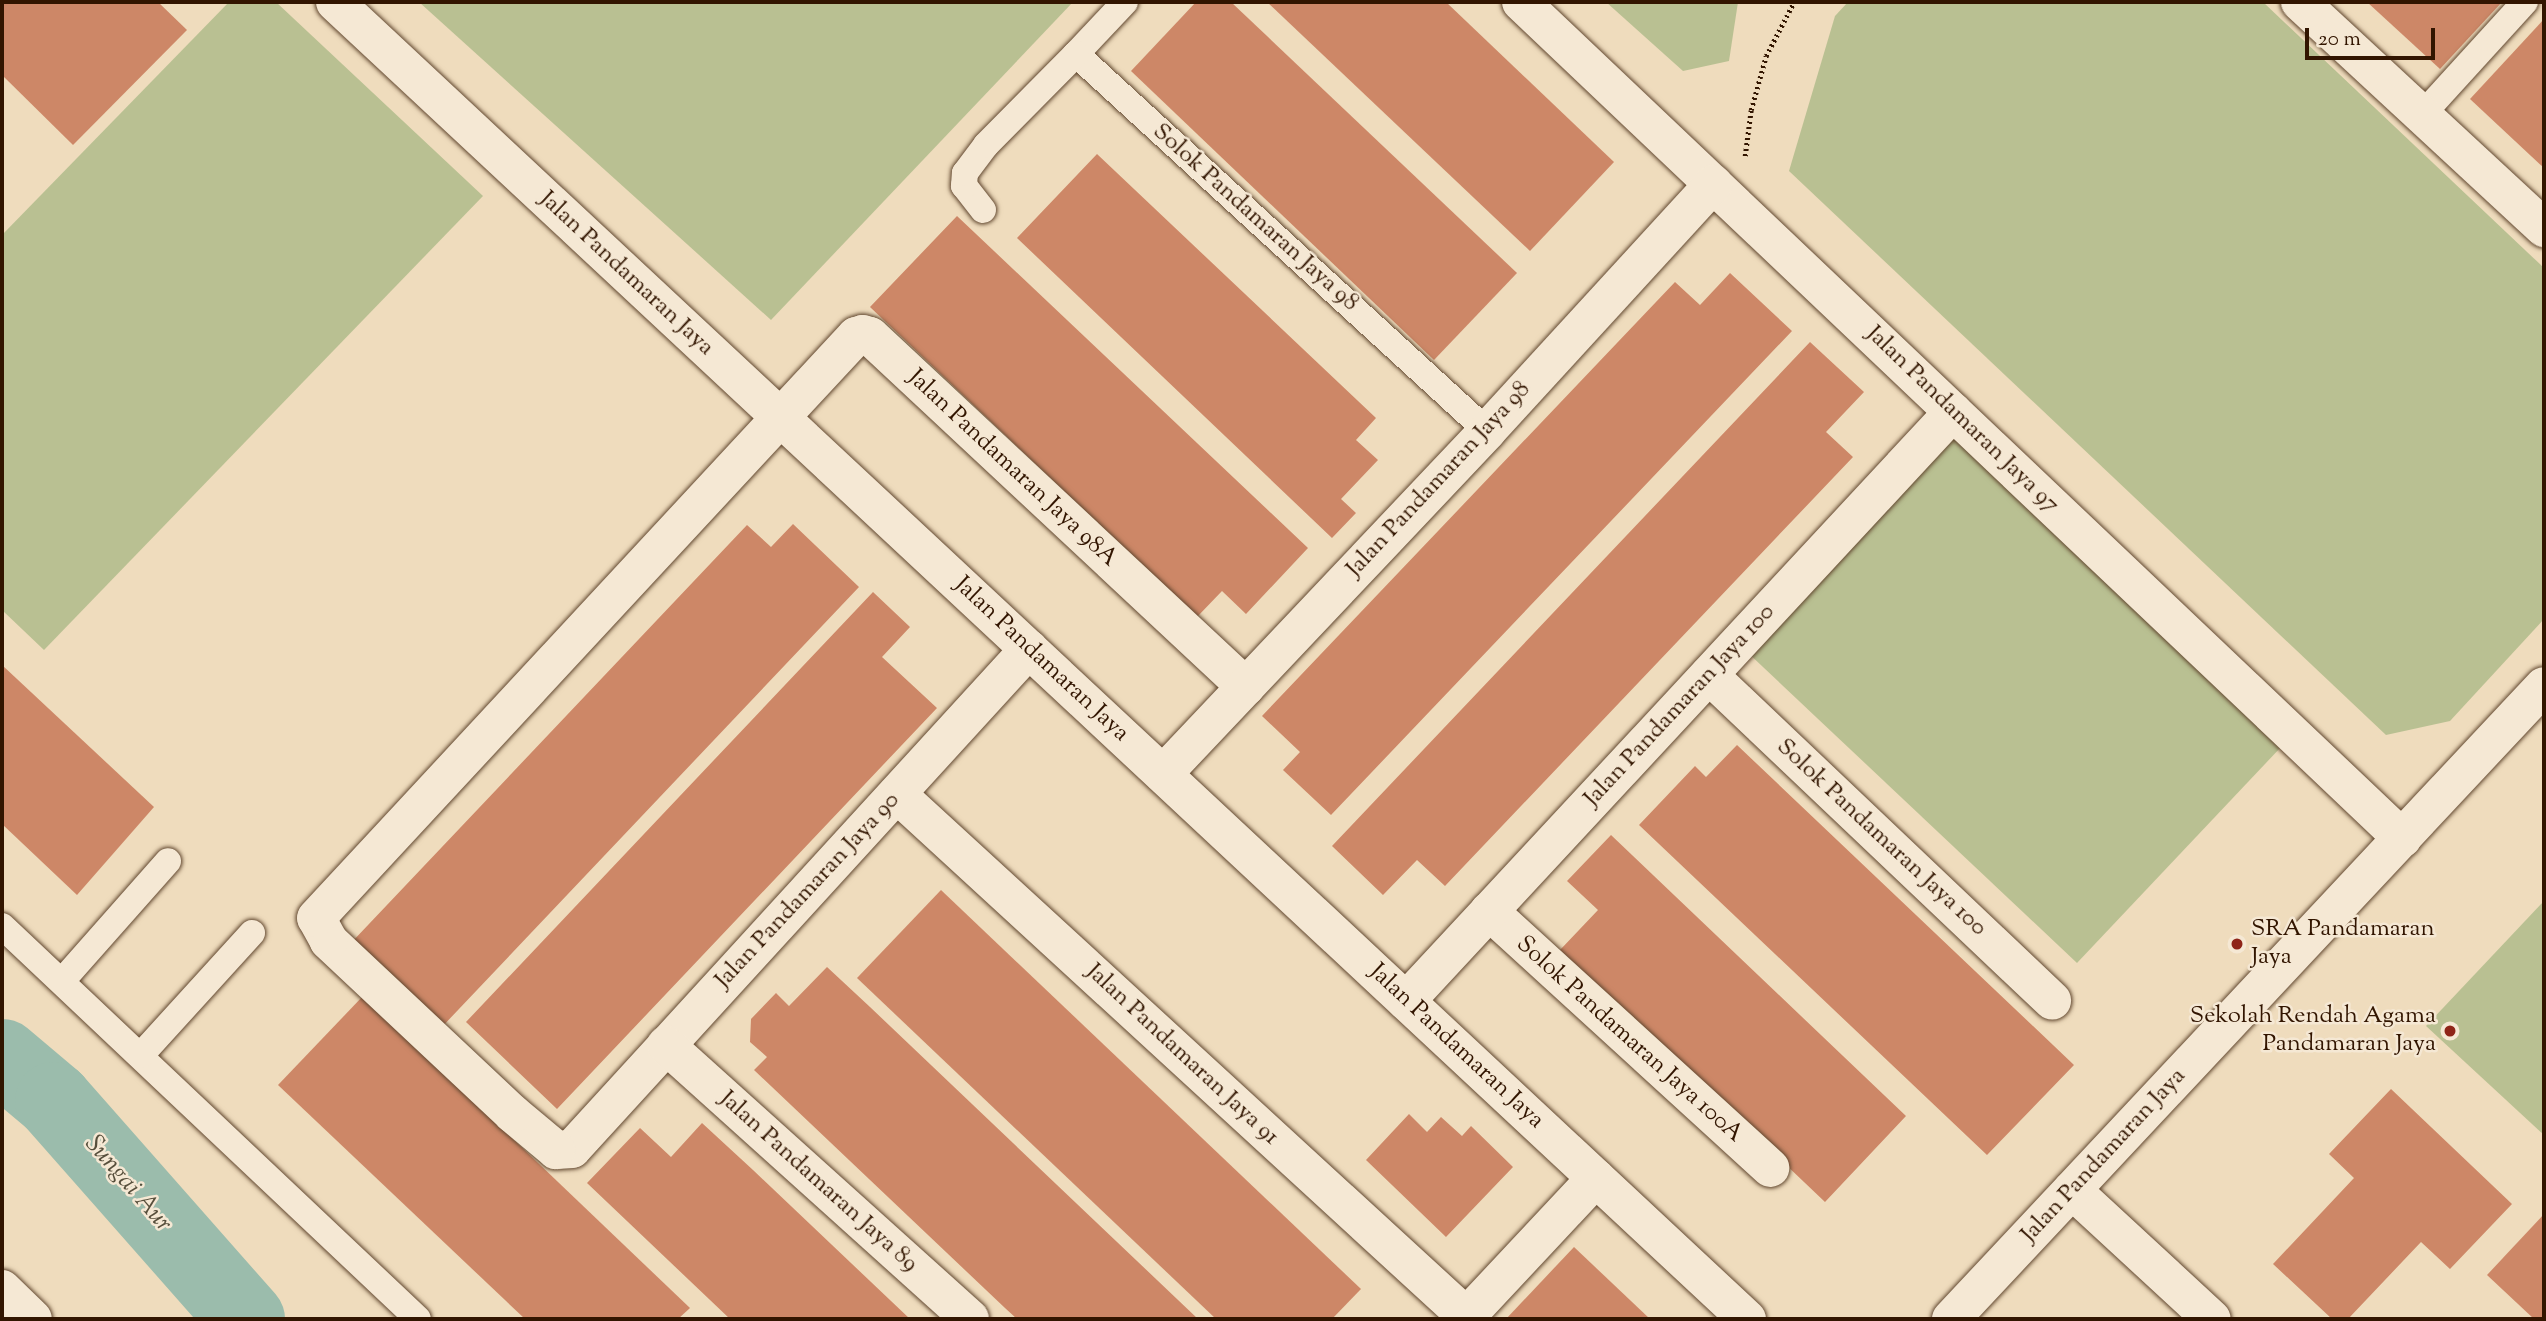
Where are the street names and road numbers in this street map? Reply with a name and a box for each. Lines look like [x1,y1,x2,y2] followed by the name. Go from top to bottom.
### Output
[1146,118,1364,318] street label: Solok Pandamaran Jaya 98
[533,186,719,362] street label: Jalan Pandamaran Jaya
[1859,320,2065,520] street label: Jalan Pandamaran Jaya 97
[901,364,1123,574] street label: Jalan Pandamaran Jaya 98A
[1341,376,1537,584] street label: Jalan Pandamaran Jaya 98
[948,572,1134,748] street label: Jalan Pandamaran Jaya
[1578,599,1782,813] street label: Jalan Pandamaran Jaya 100
[1770,733,1992,943] street label: Solok Pandamaran Jaya 100
[709,787,907,995] street label: Jalan Pandamaran Jaya 90
[1510,931,1748,1149] street label: Solok Pandamaran Jaya 100A
[1079,958,1285,1152] street label: Jalan Pandamaran Jaya 91
[1363,959,1549,1135] street label: Jalan Pandamaran Jaya
[2016,1063,2192,1249] street label: Jalan Pandamaran Jaya
[713,1085,923,1279] street label: Jalan Pandamaran Jaya 89

